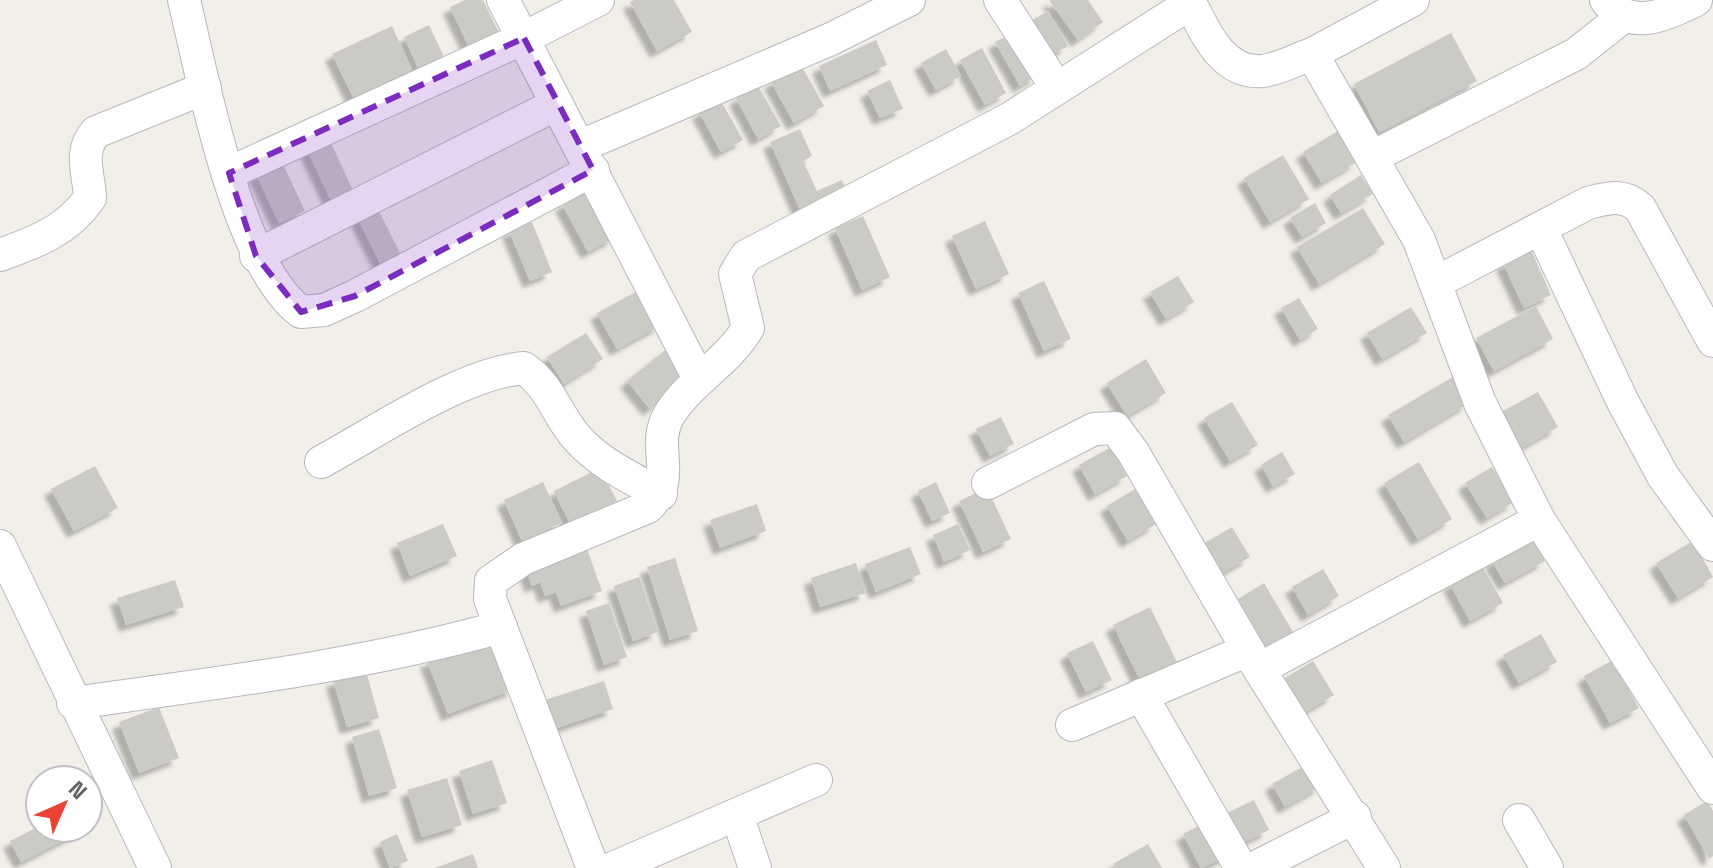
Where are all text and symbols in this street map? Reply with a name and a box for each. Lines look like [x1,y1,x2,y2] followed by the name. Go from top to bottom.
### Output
[24,764,104,844] north arrow
[63,775,93,805] text: N

